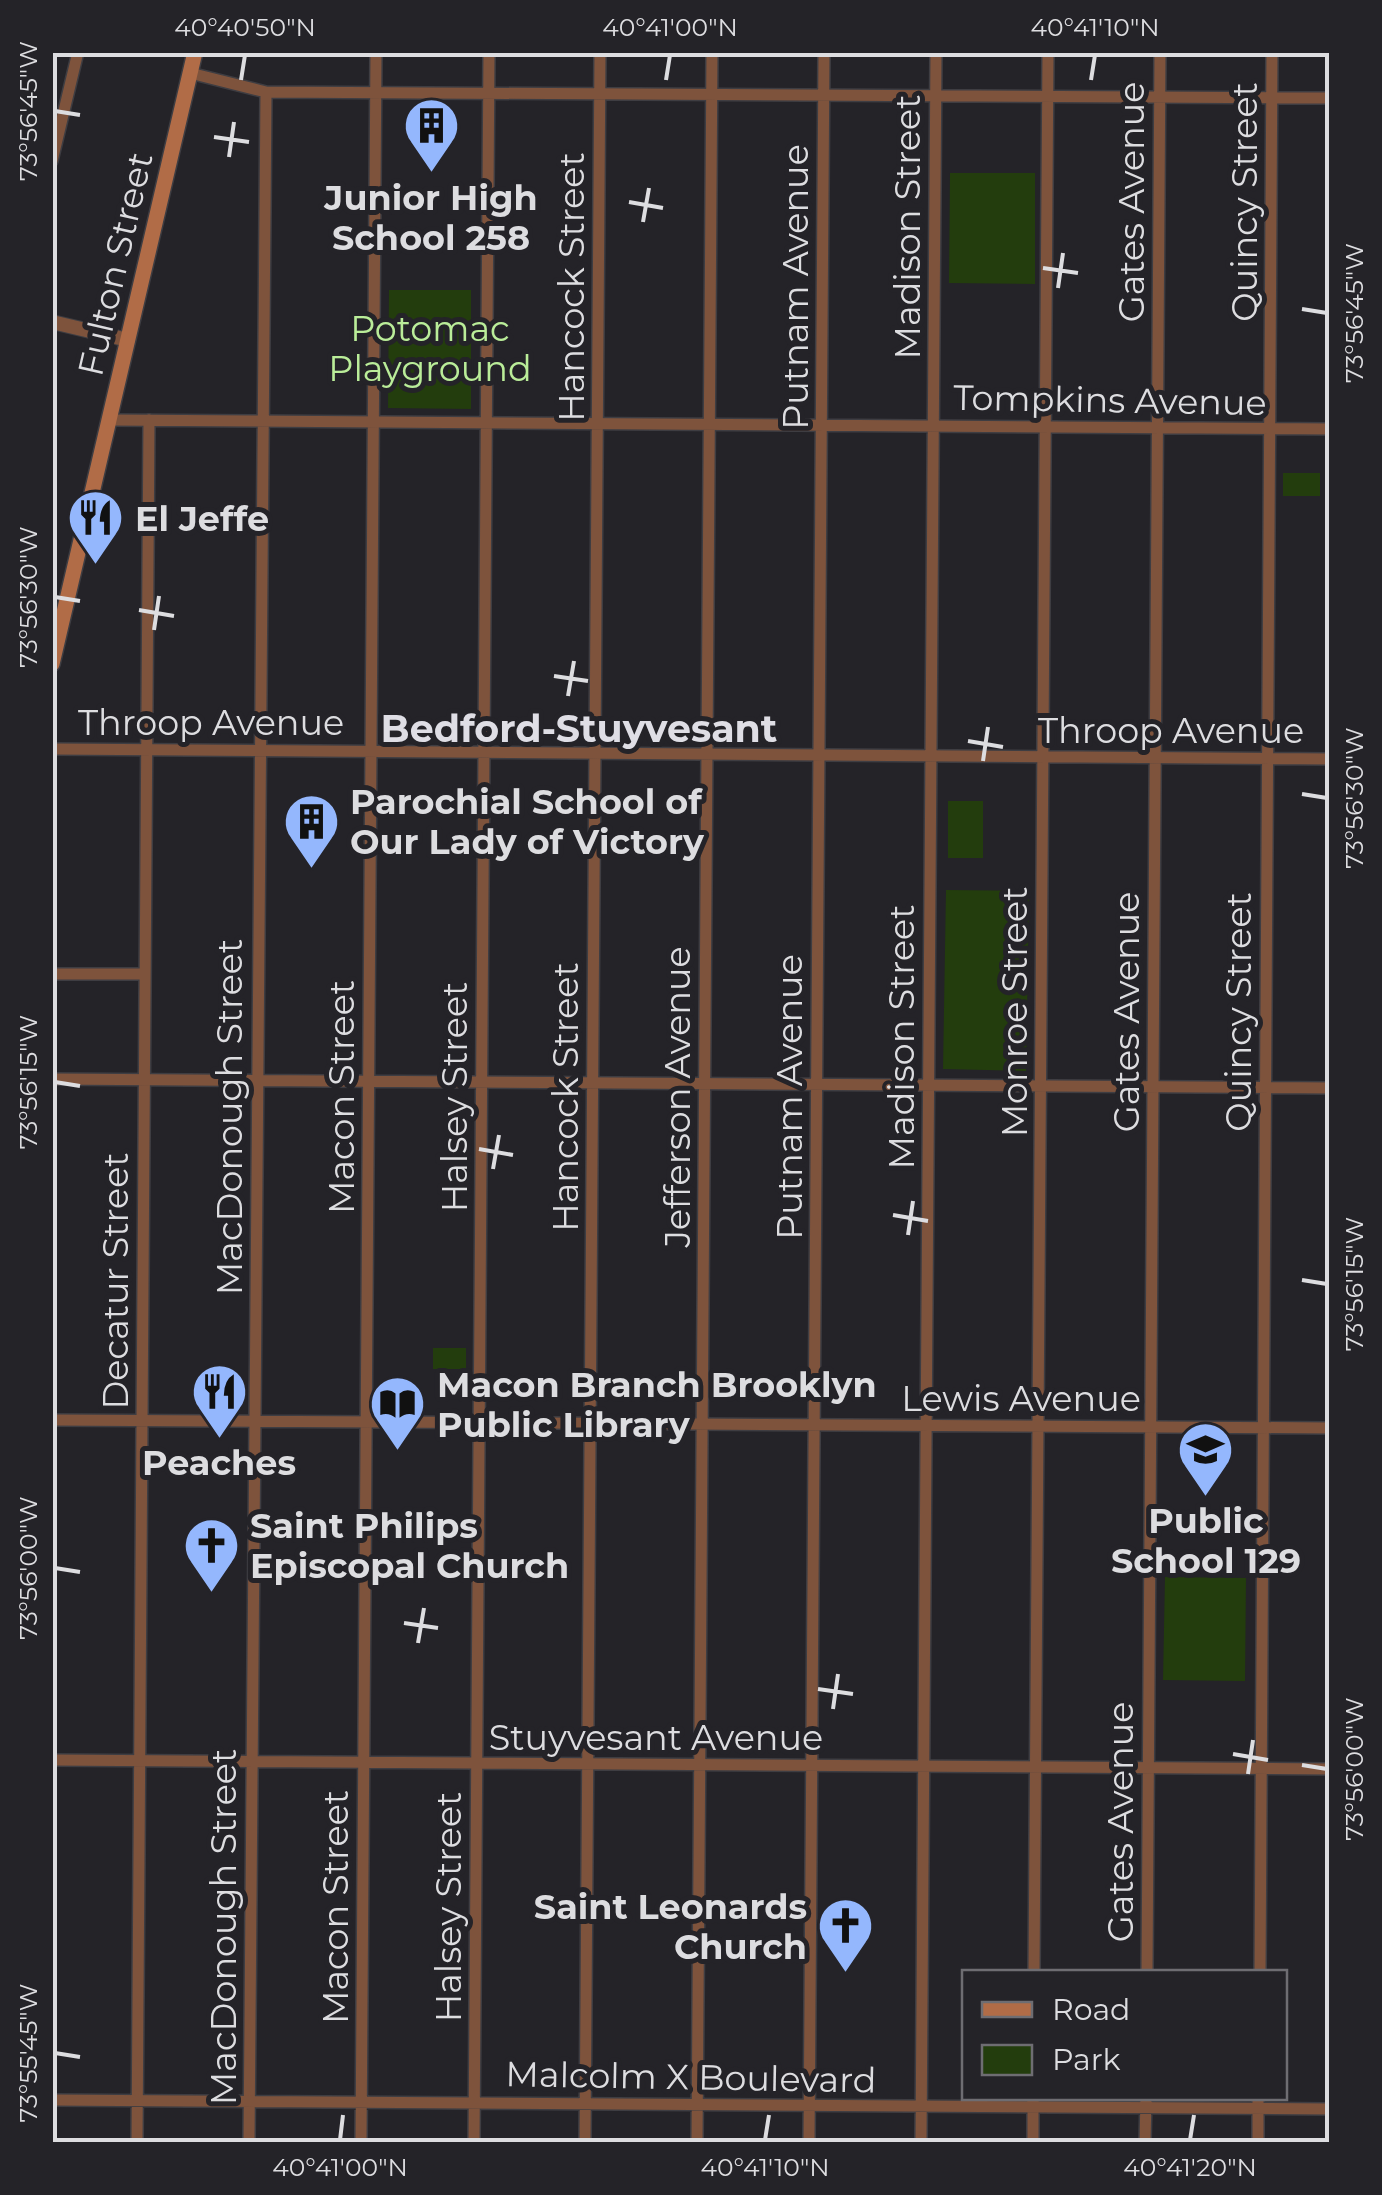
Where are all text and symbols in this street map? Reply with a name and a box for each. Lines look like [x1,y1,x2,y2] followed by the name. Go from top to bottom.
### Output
[174,12,316,42] text: 40°40'50"N
[602,12,738,42] text: 40°41'00"N
[1030,12,1160,42] text: 40°41'10"N
[13,41,43,181] text: 73°56'45"W
[1110,82,1153,322] street label: Gates Avenue
[1223,82,1266,322] street label: Quincy Street
[886,95,929,359] street label: Madison Street
[401,96,461,175] building icon: Junior High School 258
[774,144,817,430] street label: Putnam Avenue
[68,148,162,380] street label: Fulton Street
[550,152,593,422] street label: Hancock Street
[323,176,538,259] place label: Junior High School 258
[1339,243,1369,383] text: 73°56'45"W
[328,307,532,390] park label: Potomac Playground
[953,376,1267,424] street label: Tompkins Avenue
[66,488,126,567] restaurant icon: El Jeffe
[135,497,269,540] place label: El Jeffe
[13,526,43,668] text: 73°56'30"W
[78,701,344,744] street label: Throop Avenue
[381,705,777,752] district label: Bedford-Stuyvesant
[1038,709,1304,752] street label: Throop Avenue
[1339,727,1369,869] text: 73°56'30"W
[350,780,705,863] place label: Parochial School of Our Lady of Victory
[281,791,341,870] building icon: Parochial School of Our Lady of Victory
[993,887,1036,1137] street label: Monroe Street
[1105,892,1148,1132] street label: Gates Avenue
[1217,892,1260,1132] street label: Quincy Street
[880,905,923,1169] street label: Madison Street
[208,939,251,1295] street label: MacDonough Street
[656,946,699,1249] street label: Jefferson Avenue
[768,954,811,1240] street label: Putnam Avenue
[544,962,587,1232] street label: Hancock Street
[320,980,363,1214] street label: Macon Street
[433,982,476,1212] street label: Halsey Street
[13,1015,43,1149] text: 73°56'15"W
[94,1152,137,1410] street label: Decatur Street
[1339,1217,1369,1351] text: 73°56'15"W
[189,1361,249,1440] restaurant icon: Peaches
[437,1363,877,1446] place label: Macon Branch Brooklyn Public Library
[368,1374,428,1453] library icon: Macon Branch Brooklyn Public Library
[901,1377,1141,1420] street label: Lewis Avenue
[1176,1419,1236,1498] school or university icon: Public School 129
[142,1441,296,1484] place label: Peaches
[13,1496,43,1640] text: 73°56'00"W
[1111,1499,1301,1582] place label: Public School 129
[250,1504,569,1587] place label: Saint Philips Episcopal Church
[181,1515,241,1594] church icon: Saint Philips Episcopal Church
[1339,1697,1369,1841] text: 73°56'00"W
[1099,1702,1142,1942] street label: Gates Avenue
[489,1716,823,1759] street label: Stuyvesant Avenue
[202,1749,245,2105] street label: MacDonough Street
[314,1790,357,2024] street label: Macon Street
[427,1792,470,2022] street label: Halsey Street
[534,1885,807,1968] place label: Saint Leonards Church
[816,1896,876,1975] church icon: Saint Leonards Church
[962,1970,1287,2100] legend
[13,1984,43,2122] text: 73°55'45"W
[1052,1991,1130,2028] text: Road
[1052,2041,1121,2078] text: Park
[505,2052,877,2102] street label: Malcolm X Boulevard
[272,2152,408,2182] text: 40°41'00"N
[700,2152,830,2182] text: 40°41'10"N
[1123,2152,1257,2182] text: 40°41'20"N

